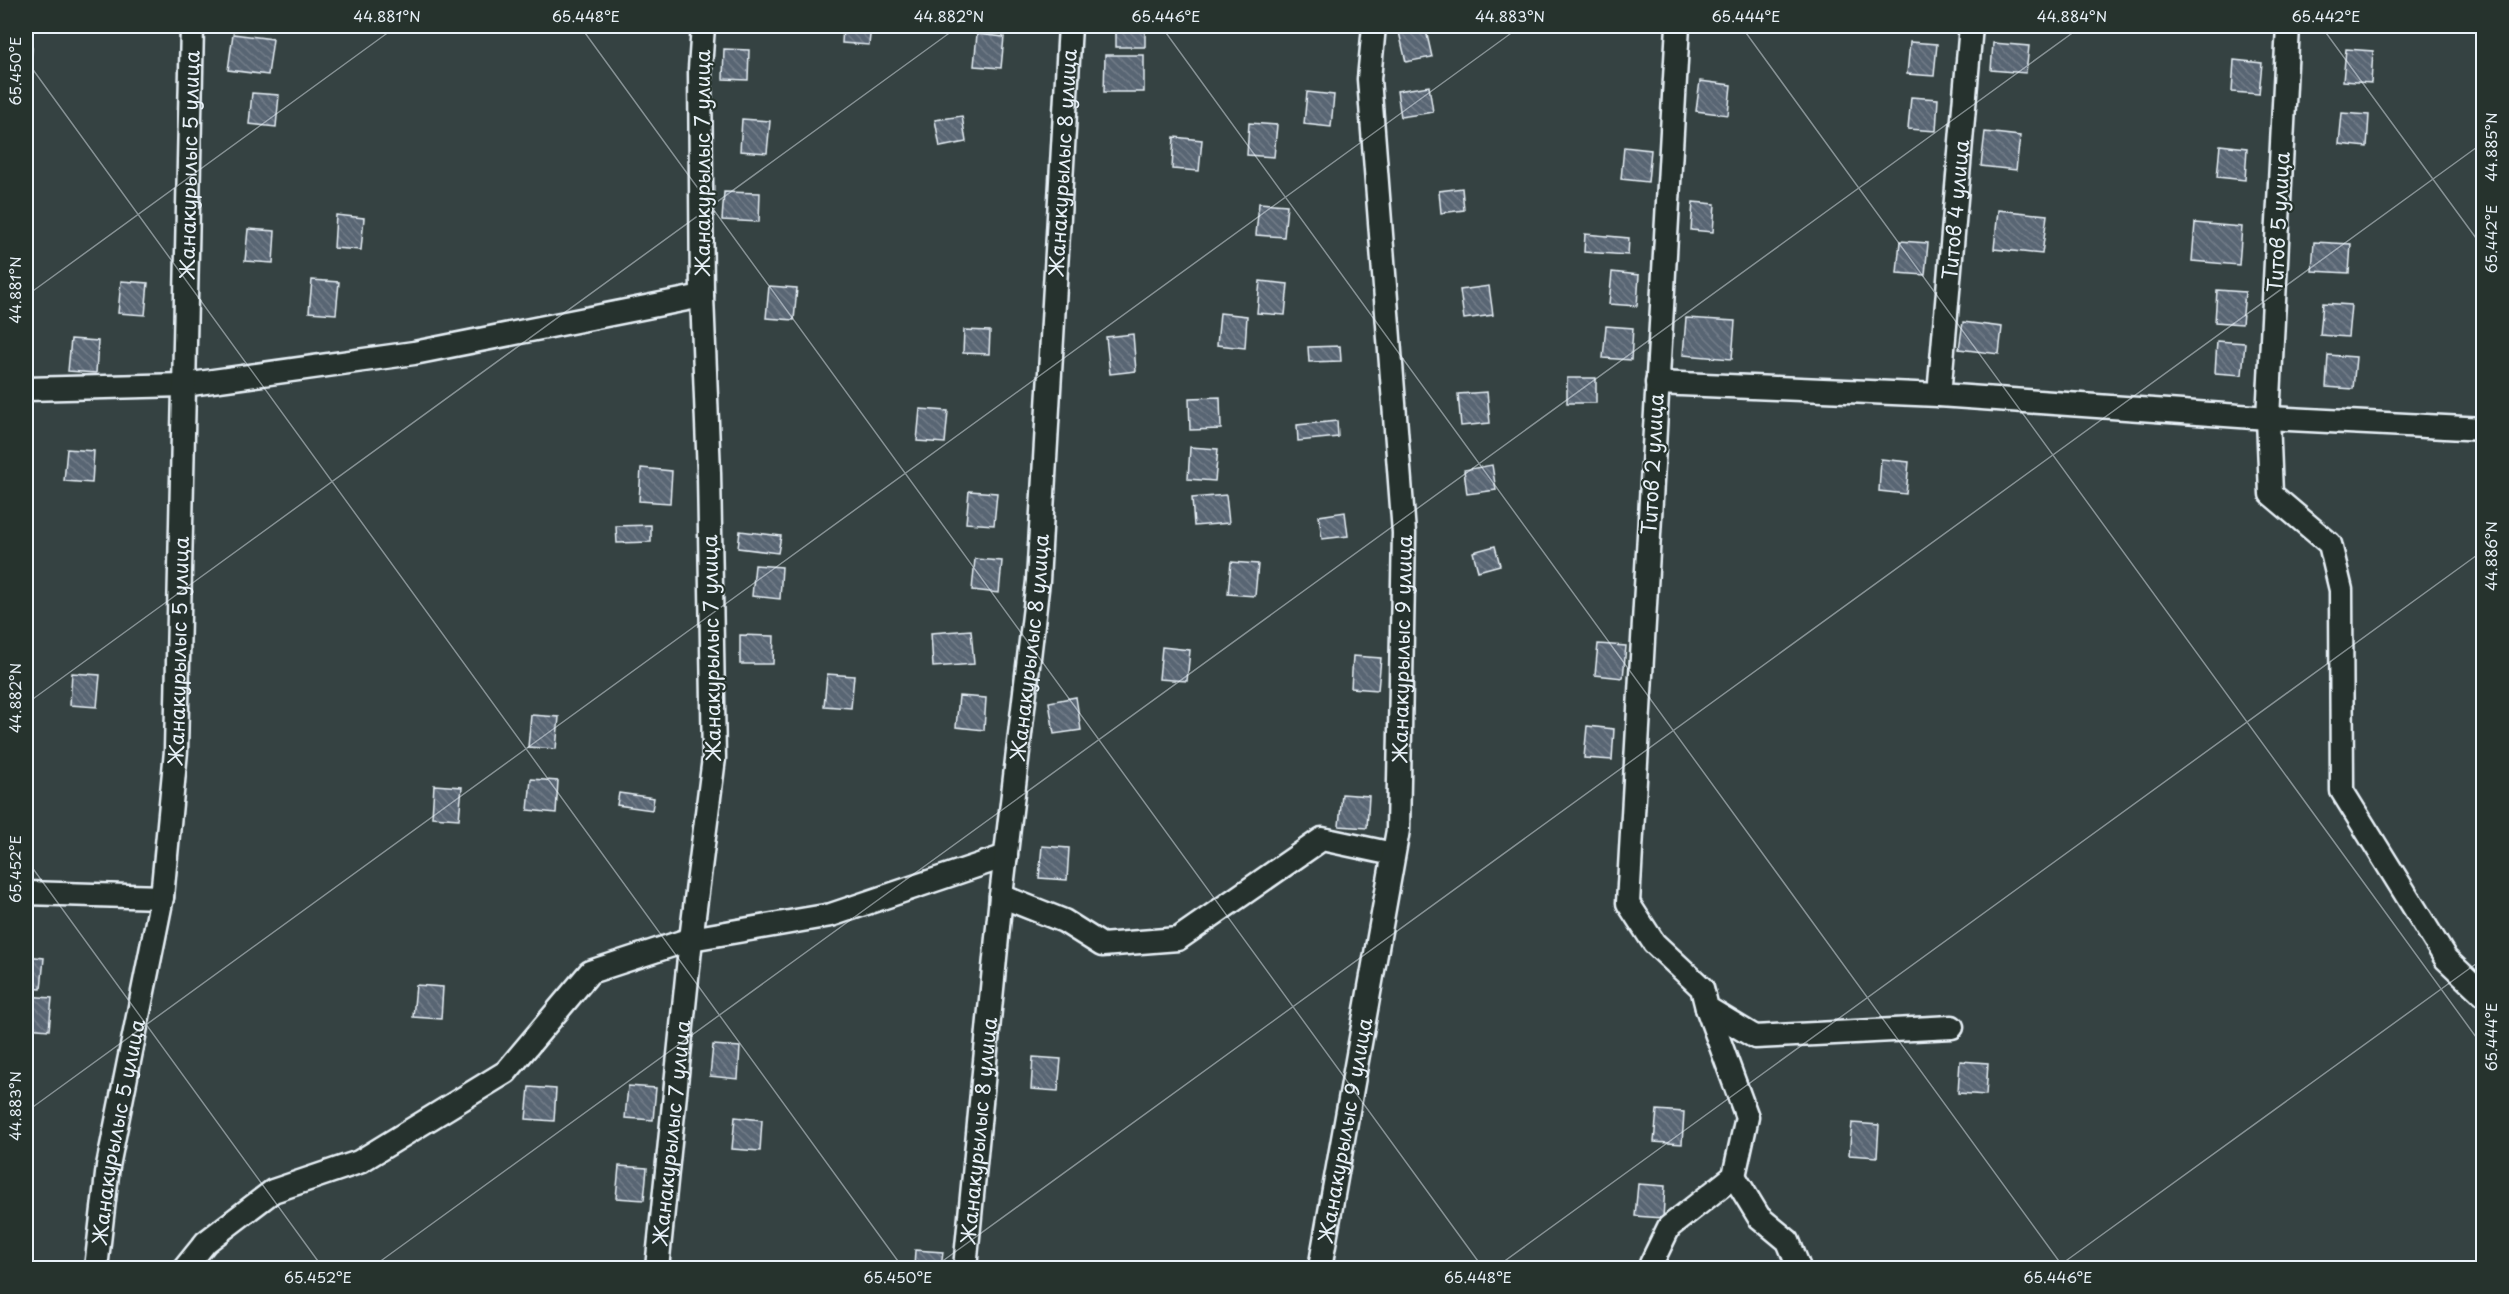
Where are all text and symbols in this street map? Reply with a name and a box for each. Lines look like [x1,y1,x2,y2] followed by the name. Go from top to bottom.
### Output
[353,4,421,27] text: 44.881°N
[552,4,620,27] text: 65.448°E
[914,4,984,27] text: 44.882°N
[1132,4,1200,27] text: 65.446°E
[1475,4,1545,27] text: 44.883°N
[1712,4,1780,27] text: 65.444°E
[2037,4,2107,27] text: 44.884°N
[2292,4,2360,27] text: 65.442°E
[3,37,26,105] text: 65.450°E
[1041,48,1084,278] street label: Жанакурылыс 8 улица
[687,49,717,277] street label: Жанакурылыс 7 улица
[171,50,206,281] street label: Жанакурылыс 5 улица
[2479,112,2502,182] text: 44.885°N
[1934,138,1976,281] street label: Титов 4 улица
[2259,151,2297,293] street label: Титов 5 улица
[2479,205,2502,273] text: 65.442°E
[3,256,26,324] text: 44.881°N
[1633,392,1671,535] street label: Титов 2 улица
[2479,521,2502,591] text: 44.886°N
[1002,533,1056,763] street label: Жанакурылыс 8 улица
[694,534,728,763] street label: Жанакурылыс 7 улица
[1384,534,1419,764] street label: Жанакурылыс 9 улица
[160,536,196,767] street label: Жанакурылыс 5 улица
[3,663,26,733] text: 44.882°N
[3,835,26,903] text: 65.452°E
[2479,1003,2502,1071] text: 65.444°E
[952,1015,1004,1246] street label: Жанакурылыс 8 улица
[1310,1015,1379,1246] street label: Жанакурылыс 9 улица
[84,1016,152,1247] street label: Жанакурылыс 5 улица
[644,1018,698,1248] street label: Жанакурылыс 7 улица
[3,1071,26,1141] text: 44.883°N
[284,1265,352,1288] text: 65.452°E
[864,1265,932,1288] text: 65.450°E
[1444,1265,1512,1288] text: 65.448°E
[2024,1265,2092,1288] text: 65.446°E

